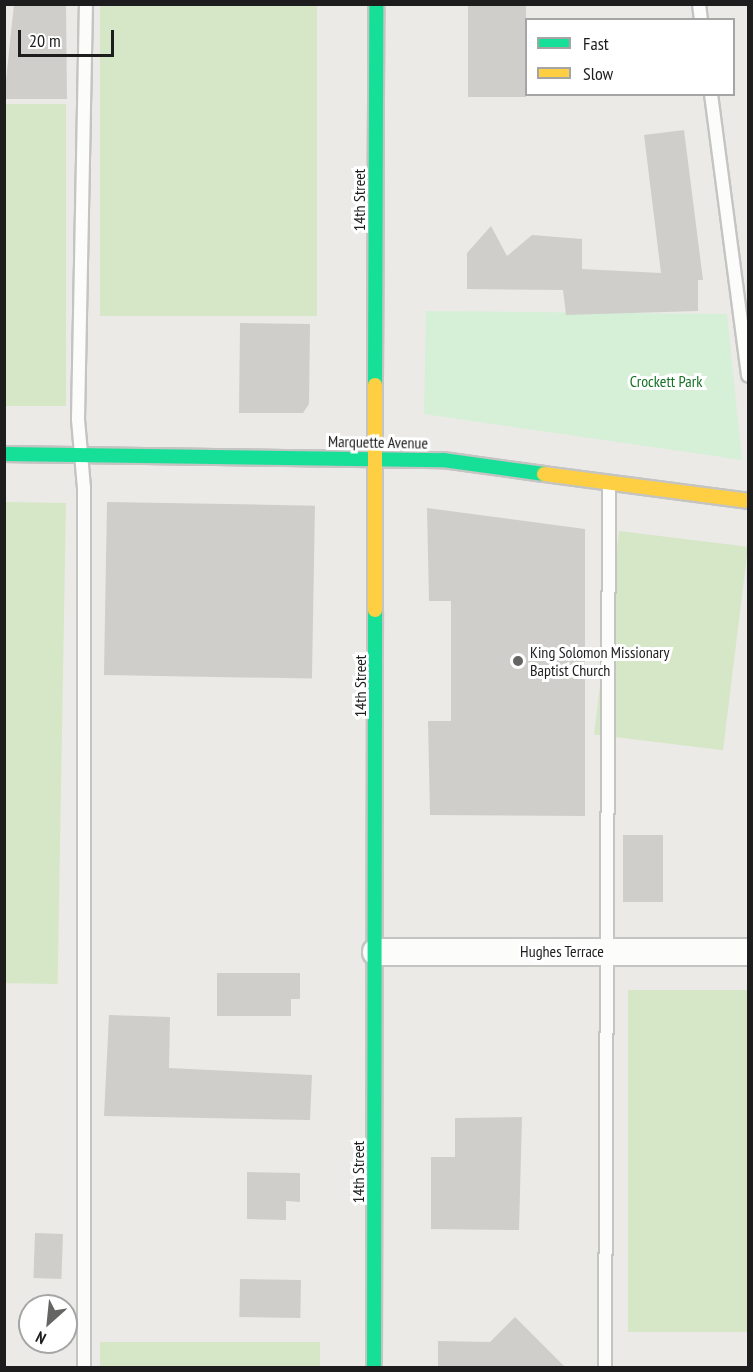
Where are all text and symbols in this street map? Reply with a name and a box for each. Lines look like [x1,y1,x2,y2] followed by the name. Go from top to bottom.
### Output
[21,18,117,56] scale bar
[525,18,735,96] legend
[29,29,61,52] text: 20 m
[583,32,609,55] text: Fast
[583,62,613,85] text: Slow
[349,169,369,231] street label: 14th Street
[630,371,702,391] park label: Crockett Park
[328,432,428,452] street label: Marquette Avenue
[530,642,670,680] place label: King Solomon Missionary Baptist Church
[511,654,525,668] marker: King Solomon Missionary Baptist Church
[350,655,370,717] street label: 14th Street
[520,941,604,961] street label: Hughes Terrace
[348,1141,368,1203] street label: 14th Street
[18,1294,78,1354] north arrow
[32,1327,49,1349] text: N

